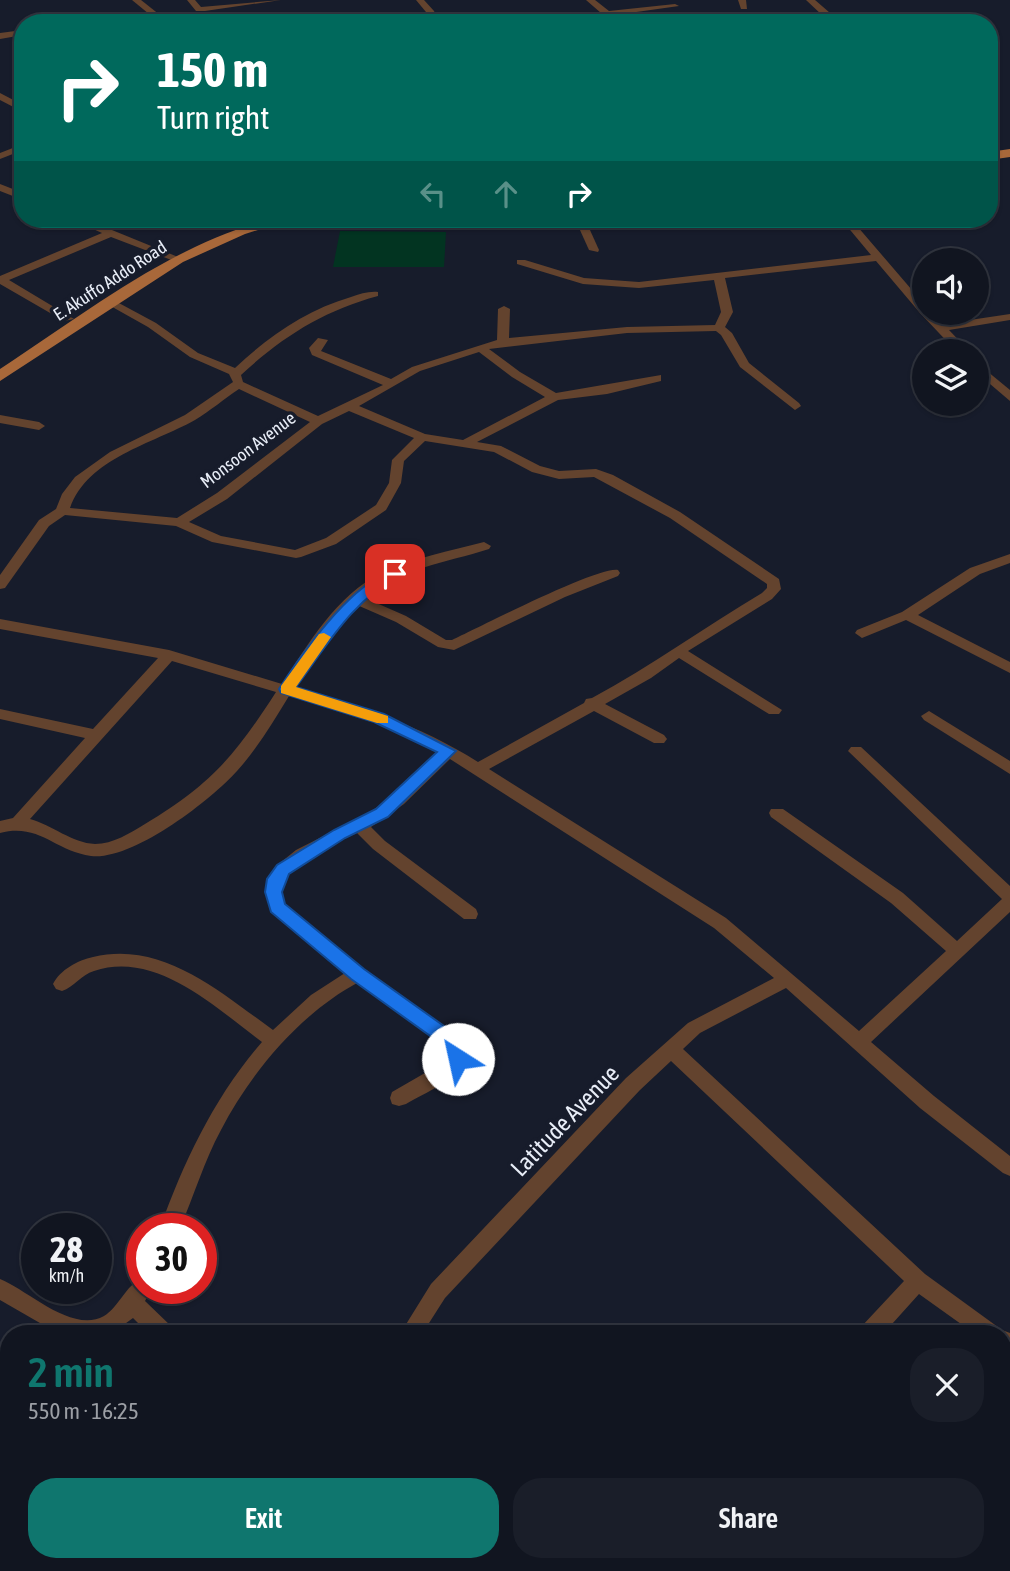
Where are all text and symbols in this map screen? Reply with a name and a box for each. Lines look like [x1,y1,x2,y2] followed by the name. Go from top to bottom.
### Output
[157,41,268,97] text: 150 m
[42,42,133,133] icon: right
[157,99,270,136] text: Turn right
[414,175,452,213] icon: left
[487,175,525,213] icon: ahead
[560,175,598,213] icon: right
[49,236,170,325] street label: E. Akuffo Addo Road
[912,248,989,416] map controls
[912,248,989,325] button: sound
[912,339,989,416] button: layers
[196,407,299,492] street label: Monsoon Avenue
[365,544,425,604] pin
[376,555,414,593] icon: arrive
[421,1022,495,1096] position arrow
[505,1060,624,1182] street label: Latitude Avenue
[126,1213,217,1304] speed limit sign: 30
[50,1229,83,1269] text: 28
[49,1265,84,1286] text: km/h
[28,1348,114,1396] text: 2 min
[910,1348,984,1422] button: close
[28,1398,139,1424] text: 550 m · 16:25
[28,1478,499,1558] button: Exit
[513,1478,984,1558] button: Share

